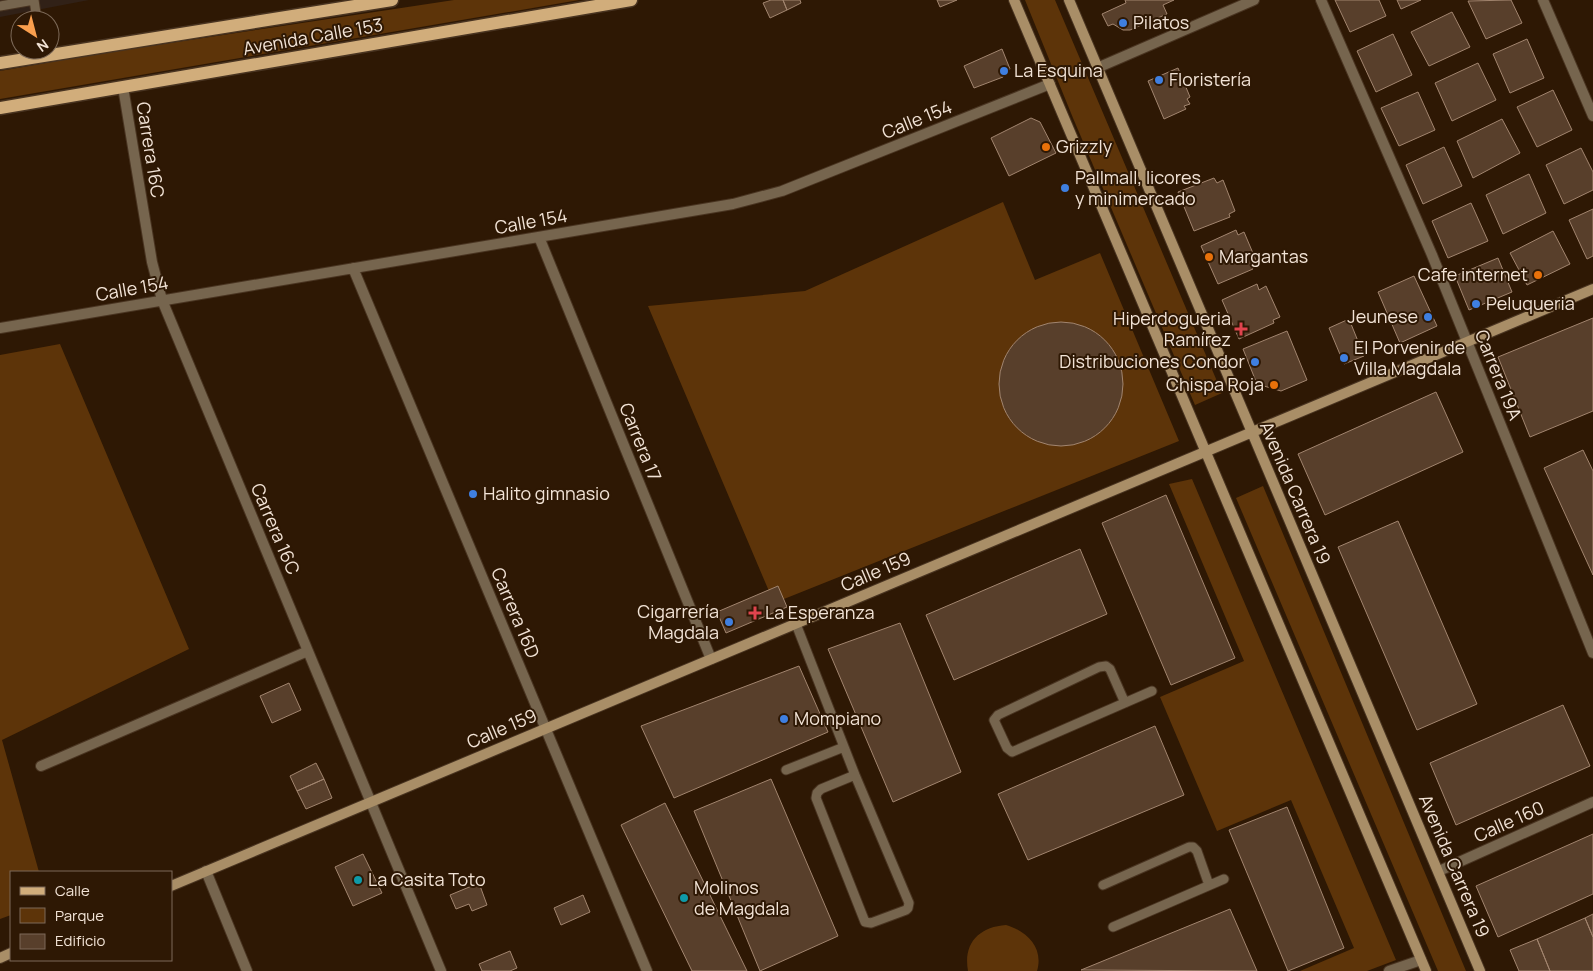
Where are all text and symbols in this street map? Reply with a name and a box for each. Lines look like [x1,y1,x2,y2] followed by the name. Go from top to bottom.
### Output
[10,10,60,60] north arrow
[1133,10,1189,34] place label: Pilatos
[241,12,385,60] street label: Avenida Calle 153
[1117,17,1129,29] marker: Pilatos
[33,35,53,57] text: N
[1014,58,1103,82] place label: La Esquina
[998,65,1010,77] marker: La Esquina
[1169,67,1251,91] place label: Floristería
[1153,74,1165,86] marker: Floristería
[878,94,955,144] street label: Calle 154
[132,100,170,200] street label: Carrera 16C
[1056,134,1113,158] place label: Grizzly
[1040,141,1052,153] marker: Grizzly
[1075,165,1201,210] place label: Pallmall, licores y minimercado
[1059,182,1071,194] marker: Pallmall, licores y minimercado
[493,203,569,239] street label: Calle 154
[1219,244,1308,268] place label: Margantas
[1203,251,1215,263] marker: Margantas
[1418,262,1528,286] place label: Cafe internet
[1532,269,1544,281] marker: Cafe internet
[94,270,170,306] street label: Calle 154
[1486,291,1575,315] place label: Peluqueria
[1470,298,1482,310] marker: Peluqueria
[1347,304,1418,328] place label: Jeunese
[1113,306,1231,351] place label: Hiperdogueria Ramírez
[1422,311,1434,323] marker: Jeunese
[1235,323,1247,335] marker: Hiperdogueria Ramírez
[1470,326,1528,424] street label: Carrera 19A
[1354,335,1465,380] place label: El Porvenir de Villa Magdala
[1059,349,1246,373] place label: Distribuciones Condor
[1338,352,1350,364] marker: El Porvenir de Villa Magdala
[1249,356,1261,368] marker: Distribuciones Condor
[1166,372,1264,396] place label: Chispa Roja
[1268,379,1280,391] marker: Chispa Roja
[614,399,667,484] street label: Carrera 17
[1255,418,1337,568] street label: Avenida Carrera 19
[246,479,306,578] street label: Carrera 16C
[483,481,610,505] place label: Halito gimnasio
[467,488,479,500] marker: Halito gimnasio
[837,546,914,597] street label: Calle 159
[486,564,546,662] street label: Carrera 16D
[637,599,719,644] place label: Cigarrería Magdala
[765,600,875,624] place label: La Esperanza
[749,607,761,619] marker: La Esperanza
[723,616,735,628] marker: Cigarrería Magdala
[463,703,540,754] street label: Calle 159
[794,706,881,730] place label: Mompiano
[778,713,790,725] marker: Mompiano
[1414,791,1496,941] street label: Avenida Carrera 19
[1470,795,1548,847] street label: Calle 160
[368,867,486,891] place label: La Casita Toto
[10,871,172,961] legend
[352,874,364,886] marker: La Casita Toto
[694,875,789,920] place label: Molinos de Magdala
[55,880,90,901] text: Calle
[678,892,690,904] marker: Molinos de Magdala
[55,905,104,926] text: Parque
[55,930,106,951] text: Edificio

